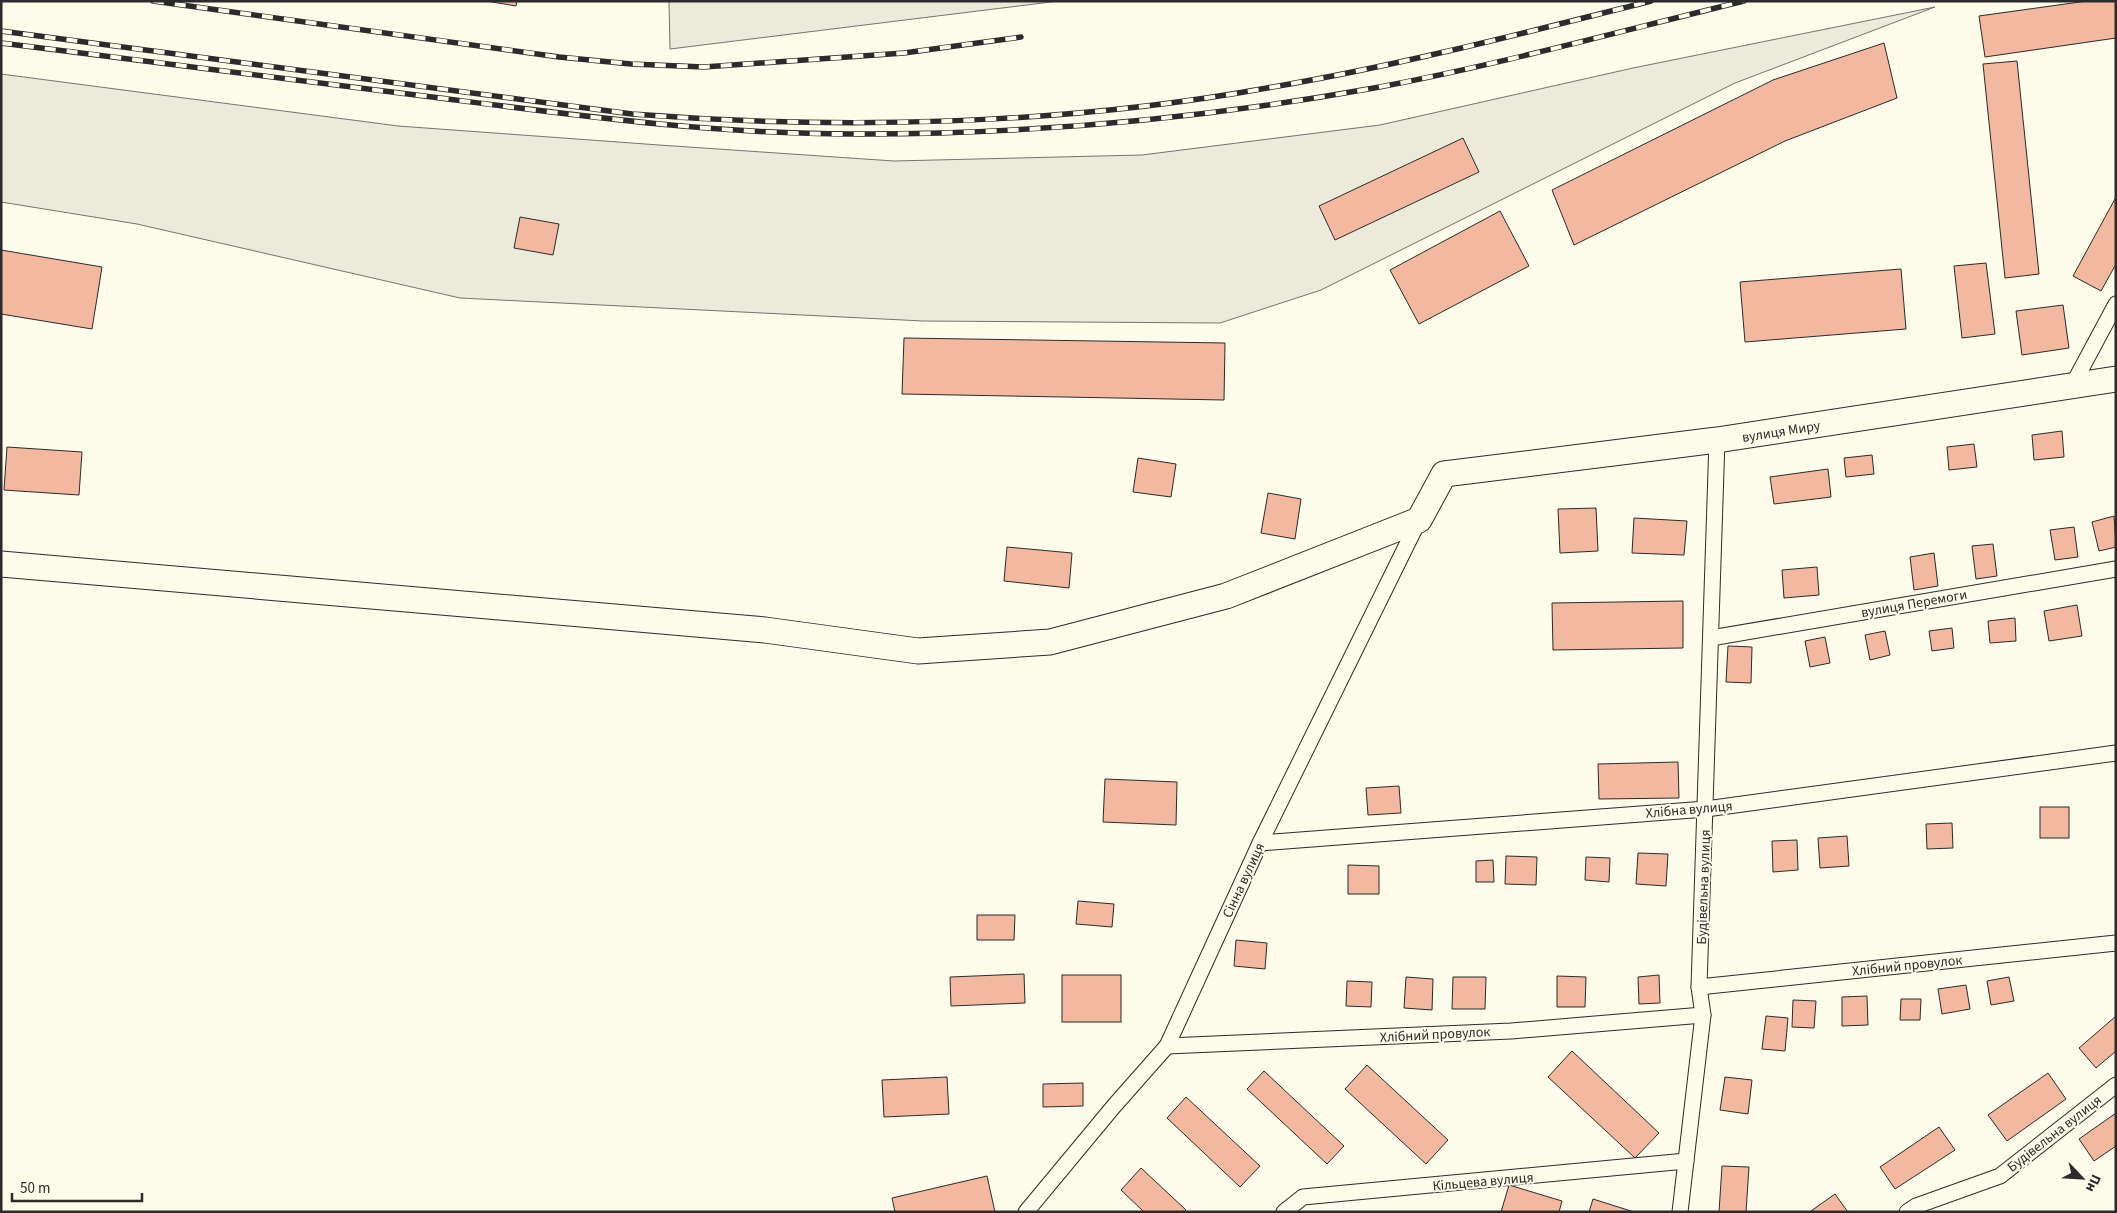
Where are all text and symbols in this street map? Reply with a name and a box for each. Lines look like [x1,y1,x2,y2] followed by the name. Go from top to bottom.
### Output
[1741,416,1822,448] street label: вулиця Миру
[1860,585,1969,623] street label: вулиця Перемоги
[1645,796,1733,824] street label: Хлібна вулиця
[1692,829,1716,945] street label: Будівельна вулиця
[1218,840,1270,921] street label: Сінна вулиця
[1851,950,1963,982] street label: Хлібний провулок
[1379,1022,1491,1048] street label: Хлібний провулок
[2003,1090,2106,1177] street label: Будівельна вулиця
[2057,1153,2107,1203] north arrow
[1432,1168,1534,1196] street label: Кільцева вулиця
[12,1170,142,1202] scale bar
[2080,1171,2106,1195] text: Пн
[20,1178,50,1199] text: 50 m

